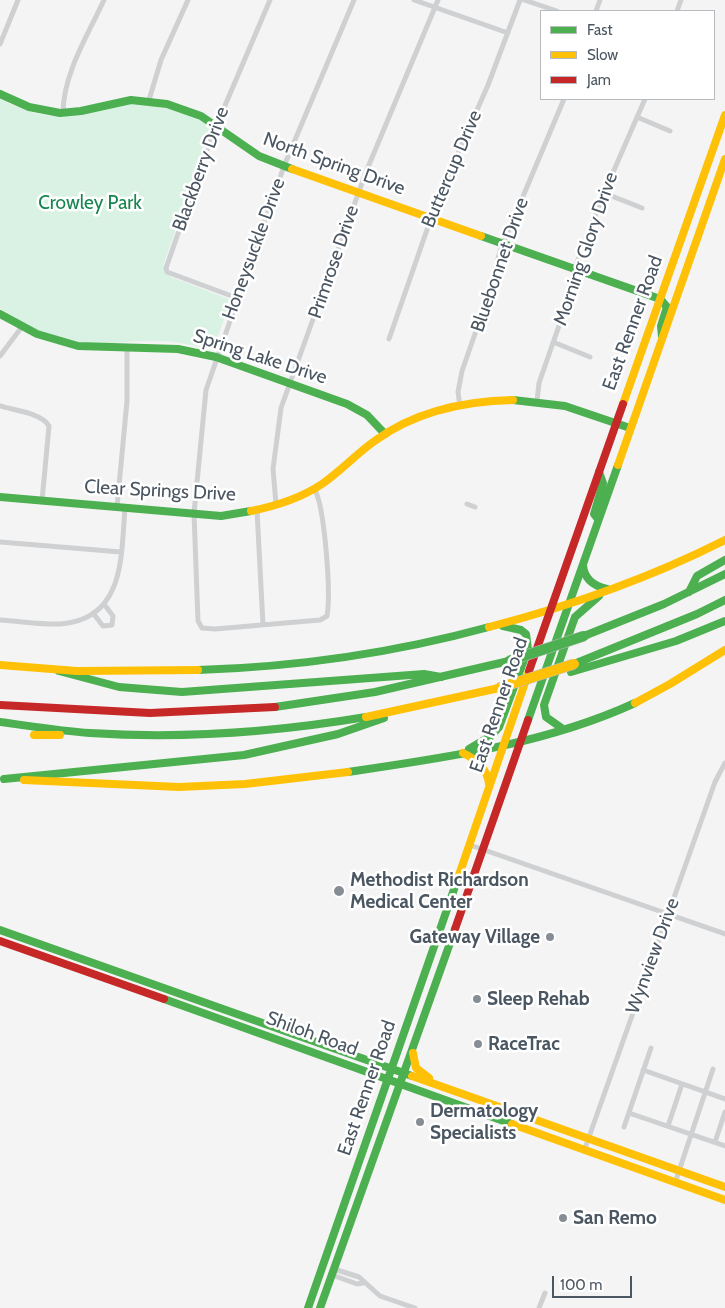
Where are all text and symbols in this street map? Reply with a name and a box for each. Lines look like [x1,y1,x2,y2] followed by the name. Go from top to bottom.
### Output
[540,10,715,100] legend
[587,21,612,39] text: Fast
[587,46,618,64] text: Slow
[587,71,611,89] text: Jam
[168,104,234,234] street label: Blackberry Drive
[417,107,487,231] street label: Buttercup Drive
[260,128,408,200] street label: North Spring Drive
[549,169,623,329] street label: Morning Glory Drive
[218,175,290,323] street label: Honeysuckle Drive
[38,192,142,214] park label: Crowley Park
[466,195,534,335] street label: Bluebonnet Drive
[304,202,364,322] street label: Primrose Drive
[598,253,668,393] street label: East Renner Road
[190,325,330,389] street label: Spring Lake Drive
[84,476,236,506] street label: Clear Springs Drive
[465,634,533,776] street label: East Renner Road
[350,869,529,913] place label: Methodist Richardson Medical Center
[332,884,346,898] marker: Methodist Richardson Medical Center
[621,895,685,1017] street label: Wynview Drive
[410,926,540,948] place label: Gateway Village
[544,931,556,943] marker: Gateway Village
[487,988,590,1010] place label: Sleep Rehab
[471,993,483,1005] marker: Sleep Rehab
[263,1007,361,1061] street label: Shiloh Road
[333,1017,401,1159] street label: East Renner Road
[488,1033,560,1055] place label: RaceTrac
[472,1038,484,1050] marker: RaceTrac
[430,1100,538,1144] place label: Dermatology Specialists
[414,1116,426,1128] marker: Dermatology Specialists
[573,1207,657,1229] place label: San Remo
[557,1212,569,1224] marker: San Remo
[555,1266,635,1298] scale bar
[560,1276,602,1294] text: 100 m

